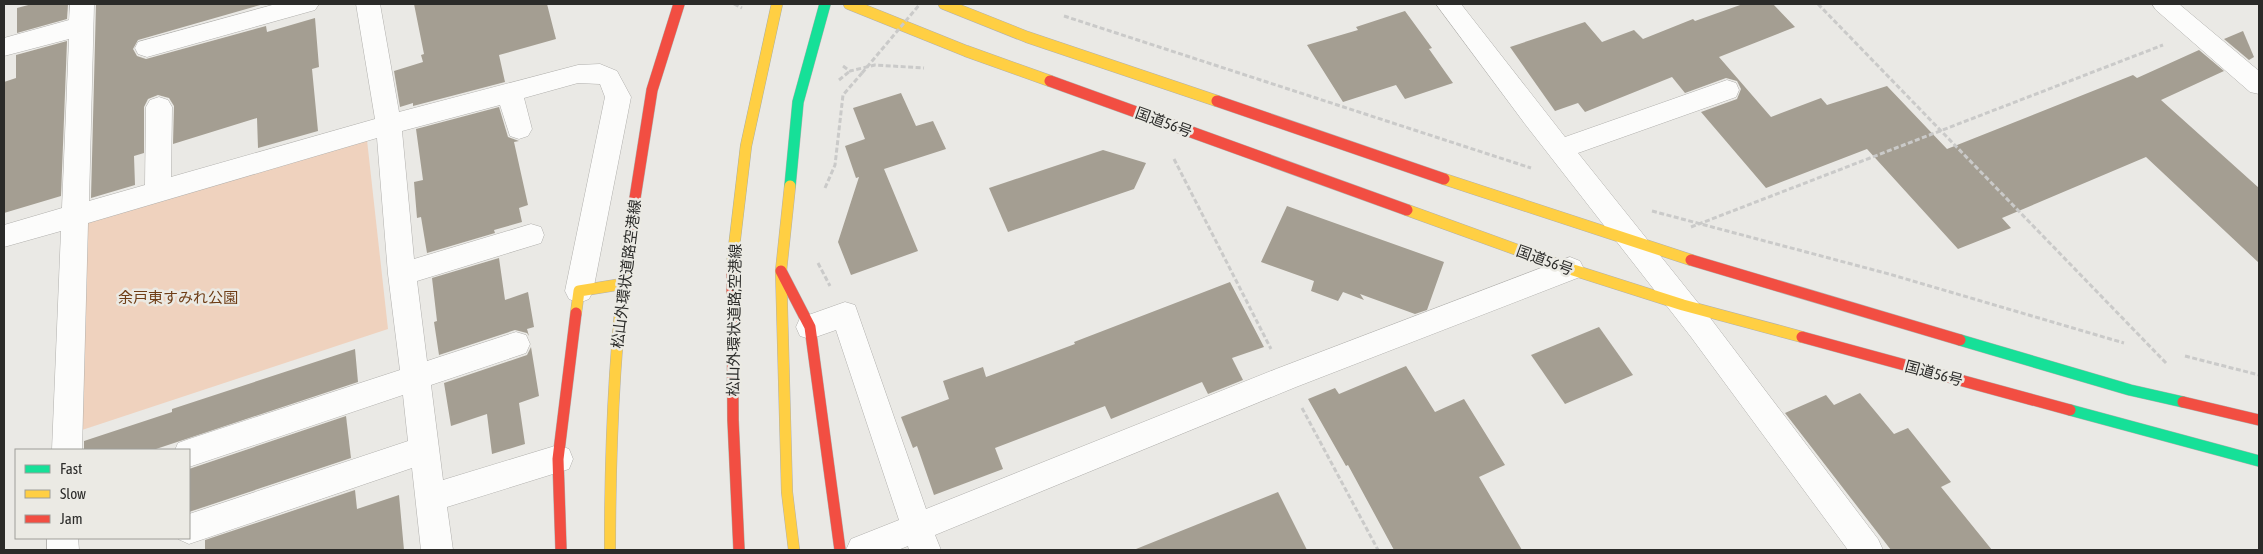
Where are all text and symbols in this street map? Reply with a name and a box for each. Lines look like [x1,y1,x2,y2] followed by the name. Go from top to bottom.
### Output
[1133,104,1195,140] street label: 国道56号
[608,199,644,349] street label: 松山外環状道路空港線
[1514,242,1576,278] street label: 国道56号
[724,244,744,396] street label: 松山外環状道路;空港線
[118,289,238,306] park label: 余戸東すみれ公園
[1903,357,1965,389] street label: 国道56号
[15,449,190,539] legend
[60,460,82,477] text: Fast
[60,485,86,502] text: Slow
[60,510,83,527] text: Jam

